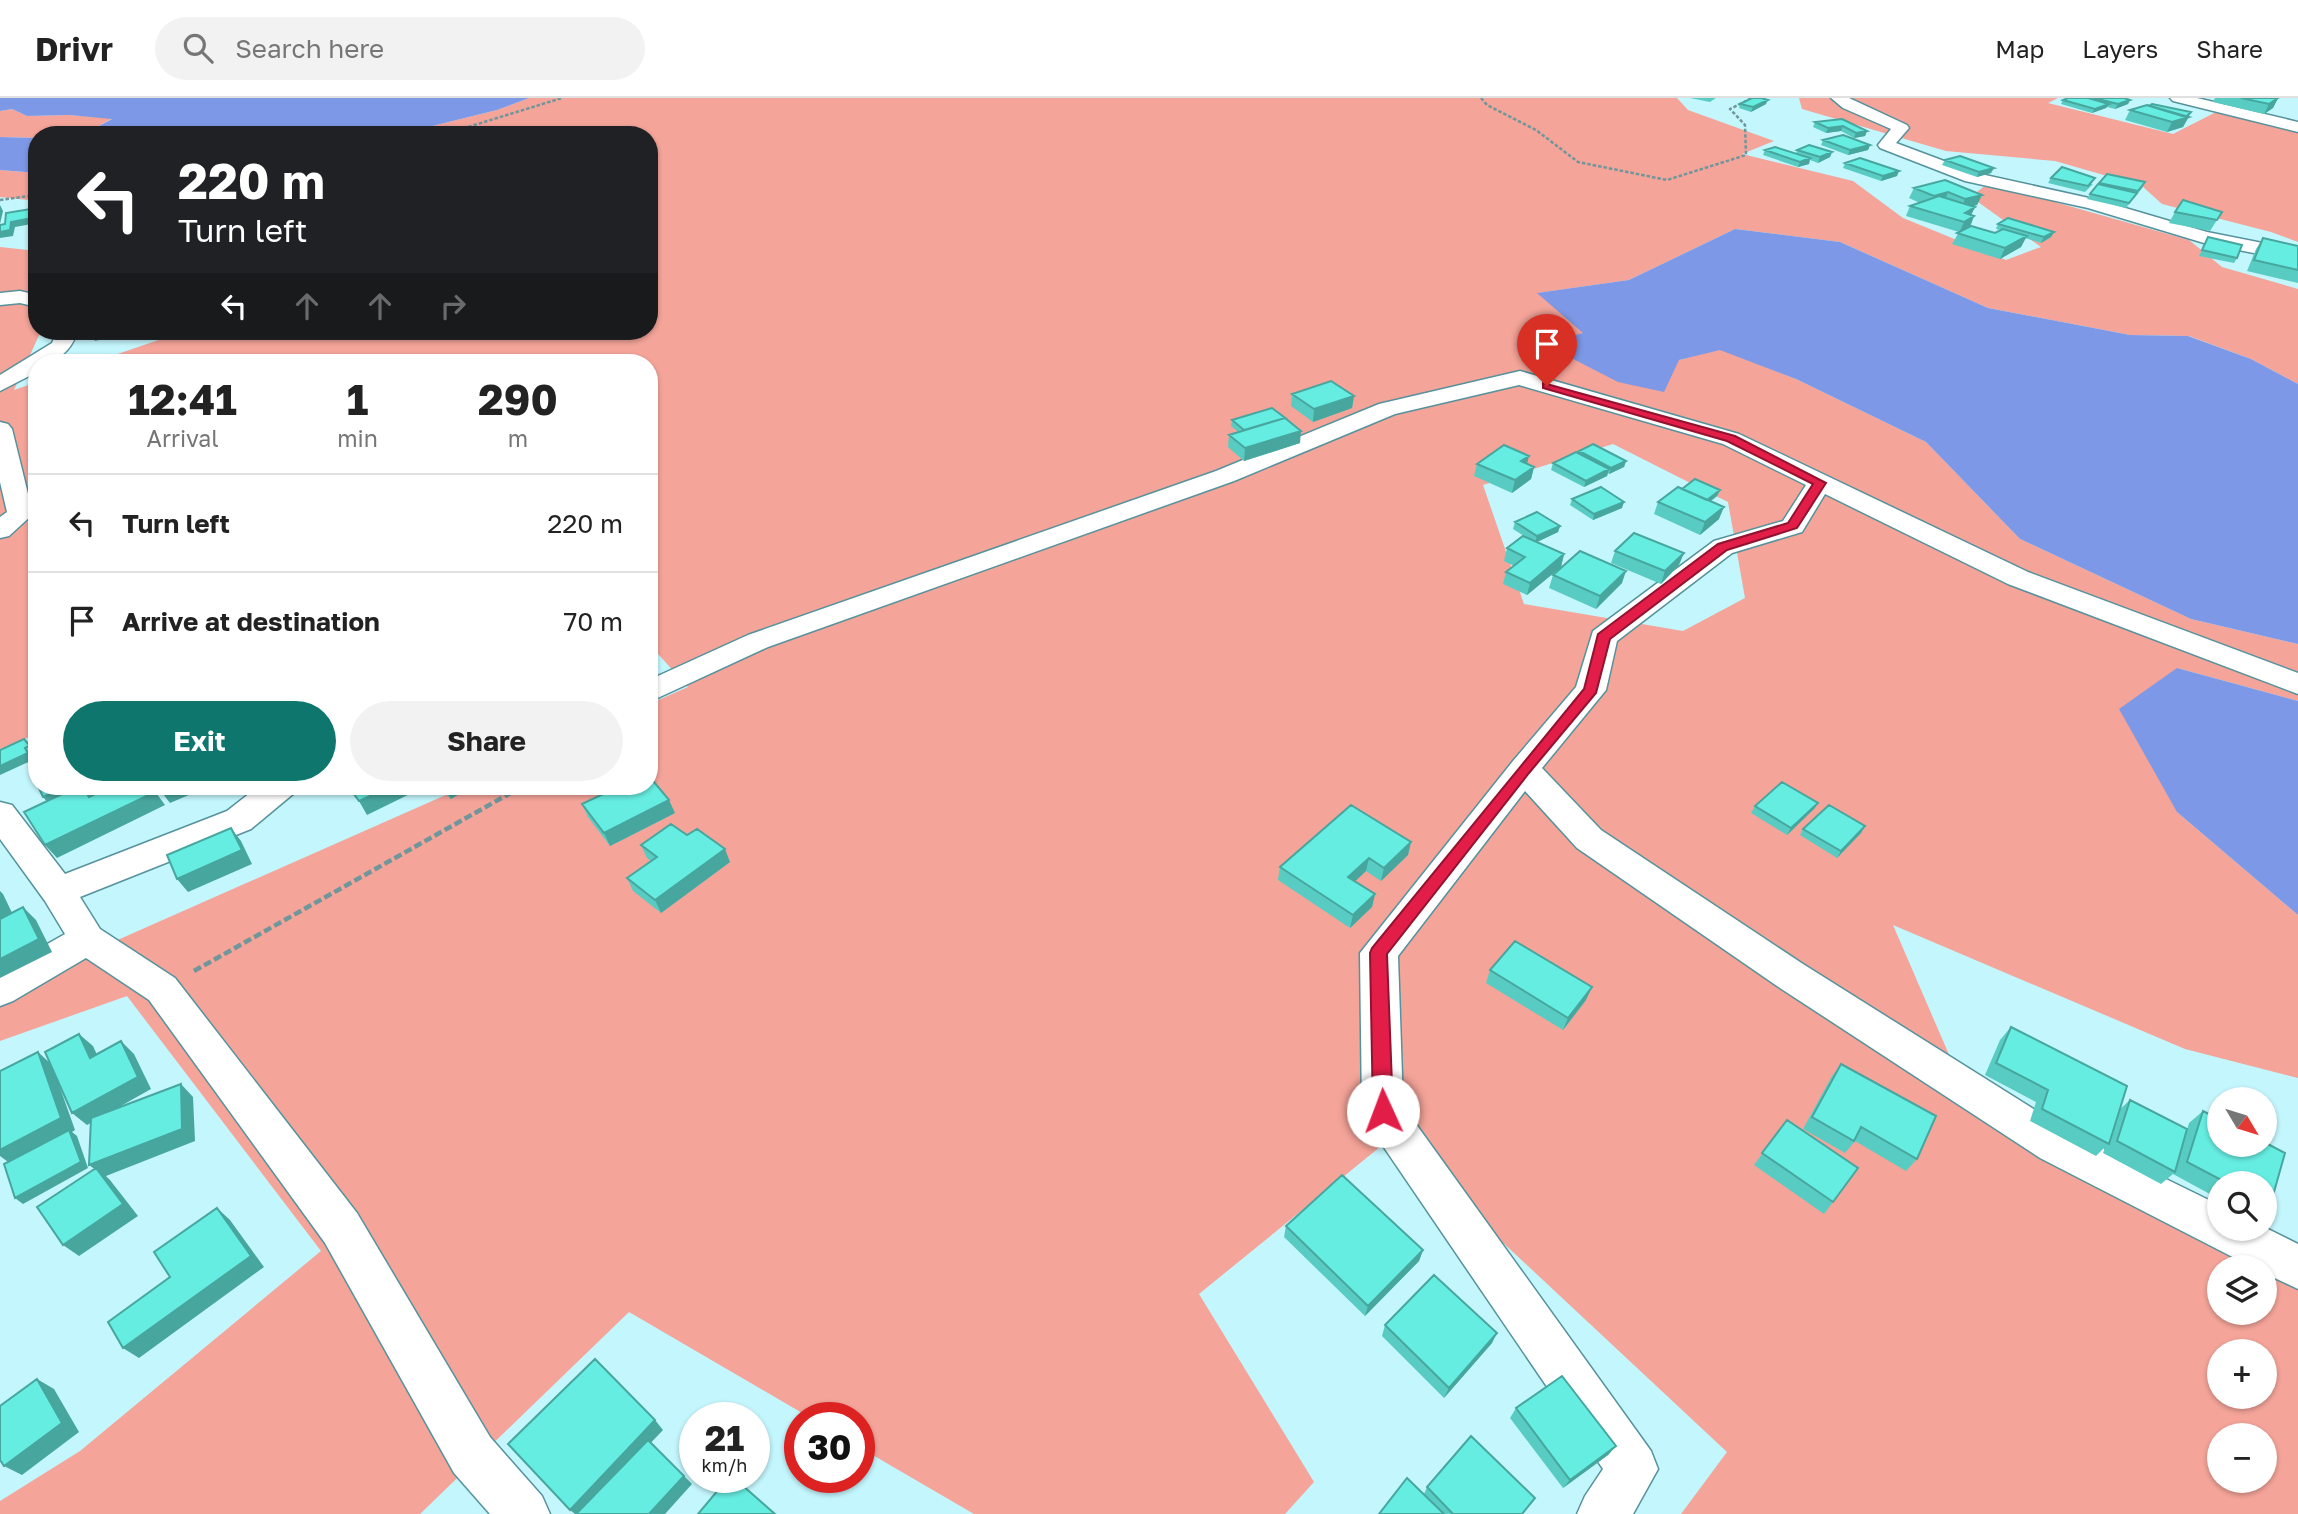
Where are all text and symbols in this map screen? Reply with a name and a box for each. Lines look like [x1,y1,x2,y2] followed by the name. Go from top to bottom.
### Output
[155,17,645,80] search box
[35,29,113,68] text: Drivr
[179,29,217,67] icon: search
[235,33,384,64] text: Search here
[1995,34,2044,63] text: Map
[2082,34,2158,63] text: Layers
[2196,34,2263,63] text: Share
[178,151,325,210] text: 220 m
[63,154,154,245] icon: left
[178,211,307,249] text: Turn left
[215,287,253,325] icon: left
[288,287,326,325] icon: ahead
[361,287,399,325] icon: ahead
[434,287,472,325] icon: right
[1517,314,1577,386] pin
[1528,325,1566,363] icon: arrive
[128,374,237,424] text: 12:41
[347,374,368,424] text: 1
[478,374,558,424] text: 290
[147,424,219,452] text: Arrival
[337,424,378,452] text: min
[508,424,528,452] text: m
[63,504,101,542] icon: left
[122,508,230,539] text: Turn left
[547,508,623,539] text: 220 m
[63,602,101,640] icon: arrive
[122,606,380,637] text: Arrive at destination
[564,606,623,637] text: 70 m
[63,701,336,781] button: Exit
[350,701,623,781] button: Share
[1346,1074,1420,1148] position arrow
[2207,1087,2277,1157] north arrow
[2207,1087,2277,1493] map controls
[2207,1171,2277,1241] button: search
[2207,1255,2277,1325] button: layers
[2207,1339,2277,1409] button: +
[784,1402,875,1493] speed limit sign: 30
[705,1417,744,1459] text: 21
[2207,1423,2277,1493] button: −
[702,1454,747,1476] text: km/h

